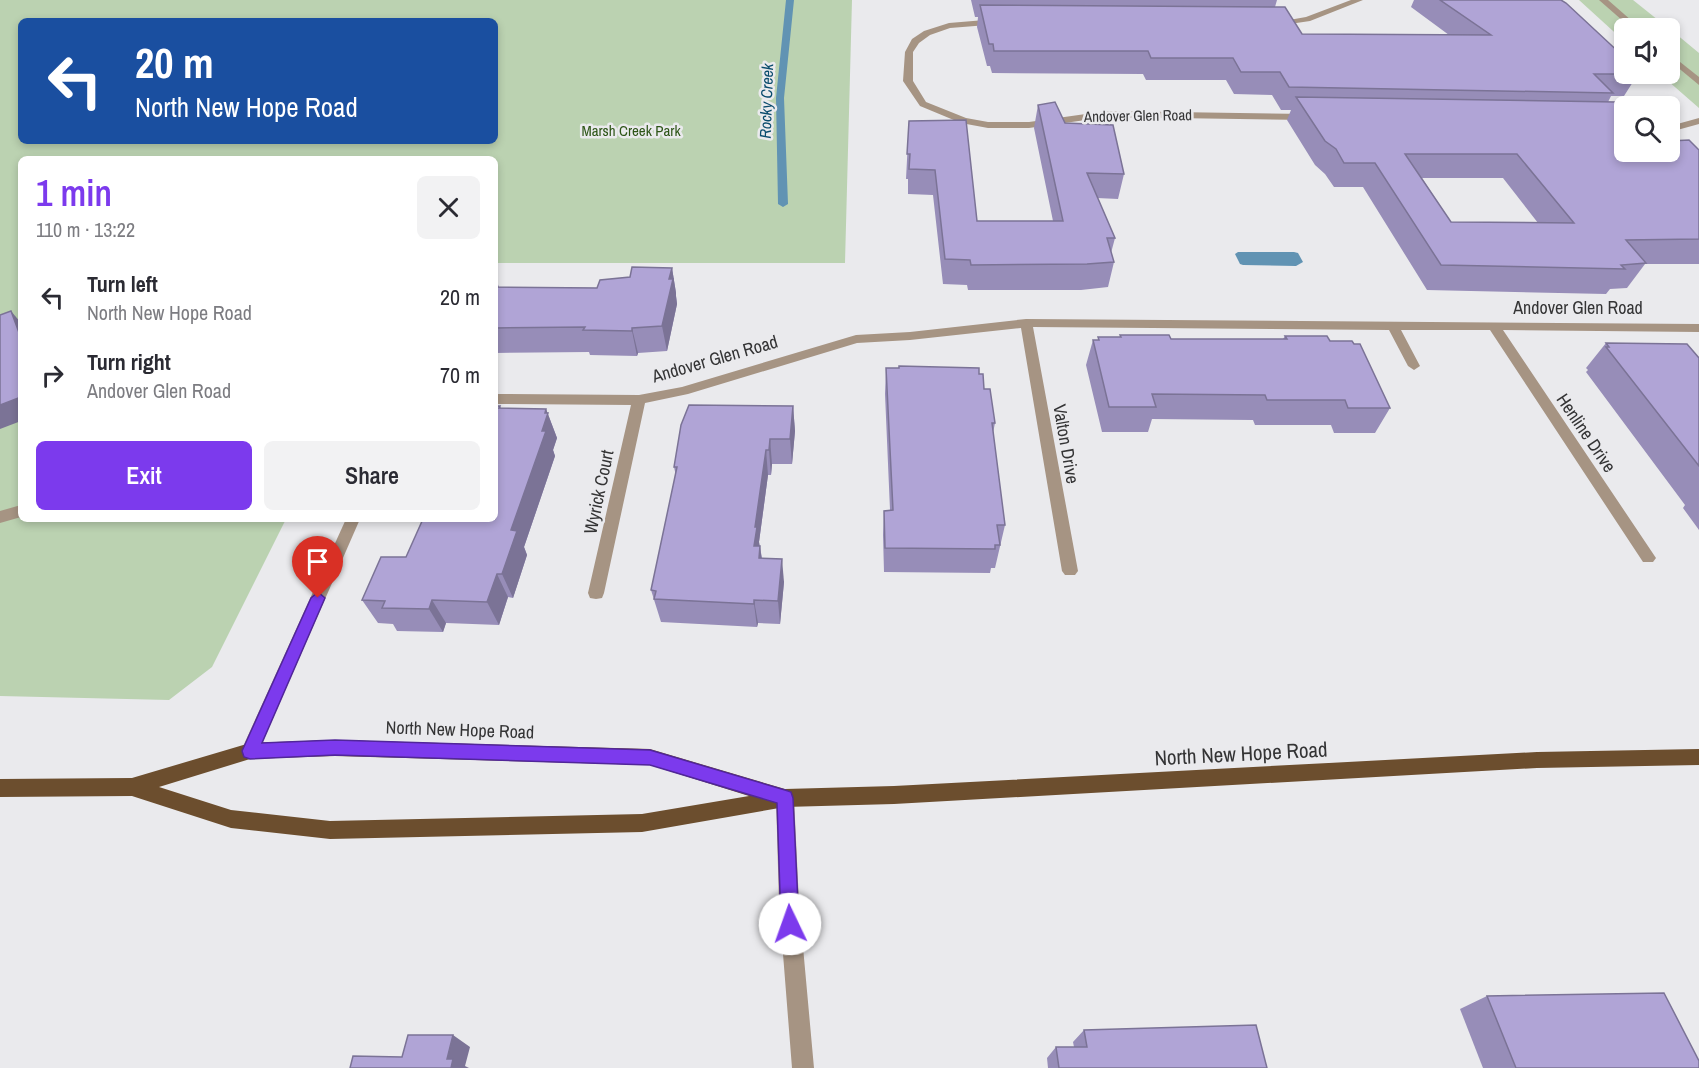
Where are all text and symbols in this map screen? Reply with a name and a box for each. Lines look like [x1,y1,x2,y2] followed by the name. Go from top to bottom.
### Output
[1614,18,1680,162] map controls
[1614,18,1680,84] button: sound
[135,35,214,91] text: 20 m
[36,42,114,120] icon: left
[754,63,778,139] water label: Rocky Creek
[135,89,358,125] text: North New Hope Road
[1614,96,1680,162] button: search
[1083,104,1192,127] street label: Andover Glen Road
[581,120,681,141] park label: Marsh Creek Park
[36,169,112,217] text: 1 min
[417,176,480,239] button: close
[36,216,135,243] text: 110 m · 13:22
[87,269,158,299] text: Turn left
[36,281,69,314] icon: left
[440,282,480,312] text: 20 m
[1512,295,1643,320] street label: Andover Glen Road
[87,299,252,326] text: North New Hope Road
[648,329,781,389] street label: Andover Glen Road
[87,347,171,377] text: Turn right
[36,359,69,392] icon: right
[440,360,480,390] text: 70 m
[87,377,231,404] text: Andover Glen Road
[1551,388,1622,477] street label: Henline Drive
[1047,402,1086,486] street label: Valton Drive
[36,441,252,510] button: Exit
[264,441,480,510] button: Share
[577,448,620,536] street label: Wyrick Court
[292,536,343,598] pin
[301,545,334,578] icon: arrive
[385,714,535,745] street label: North New Hope Road
[1154,734,1328,773] street label: North New Hope Road
[758,892,822,956] position arrow

